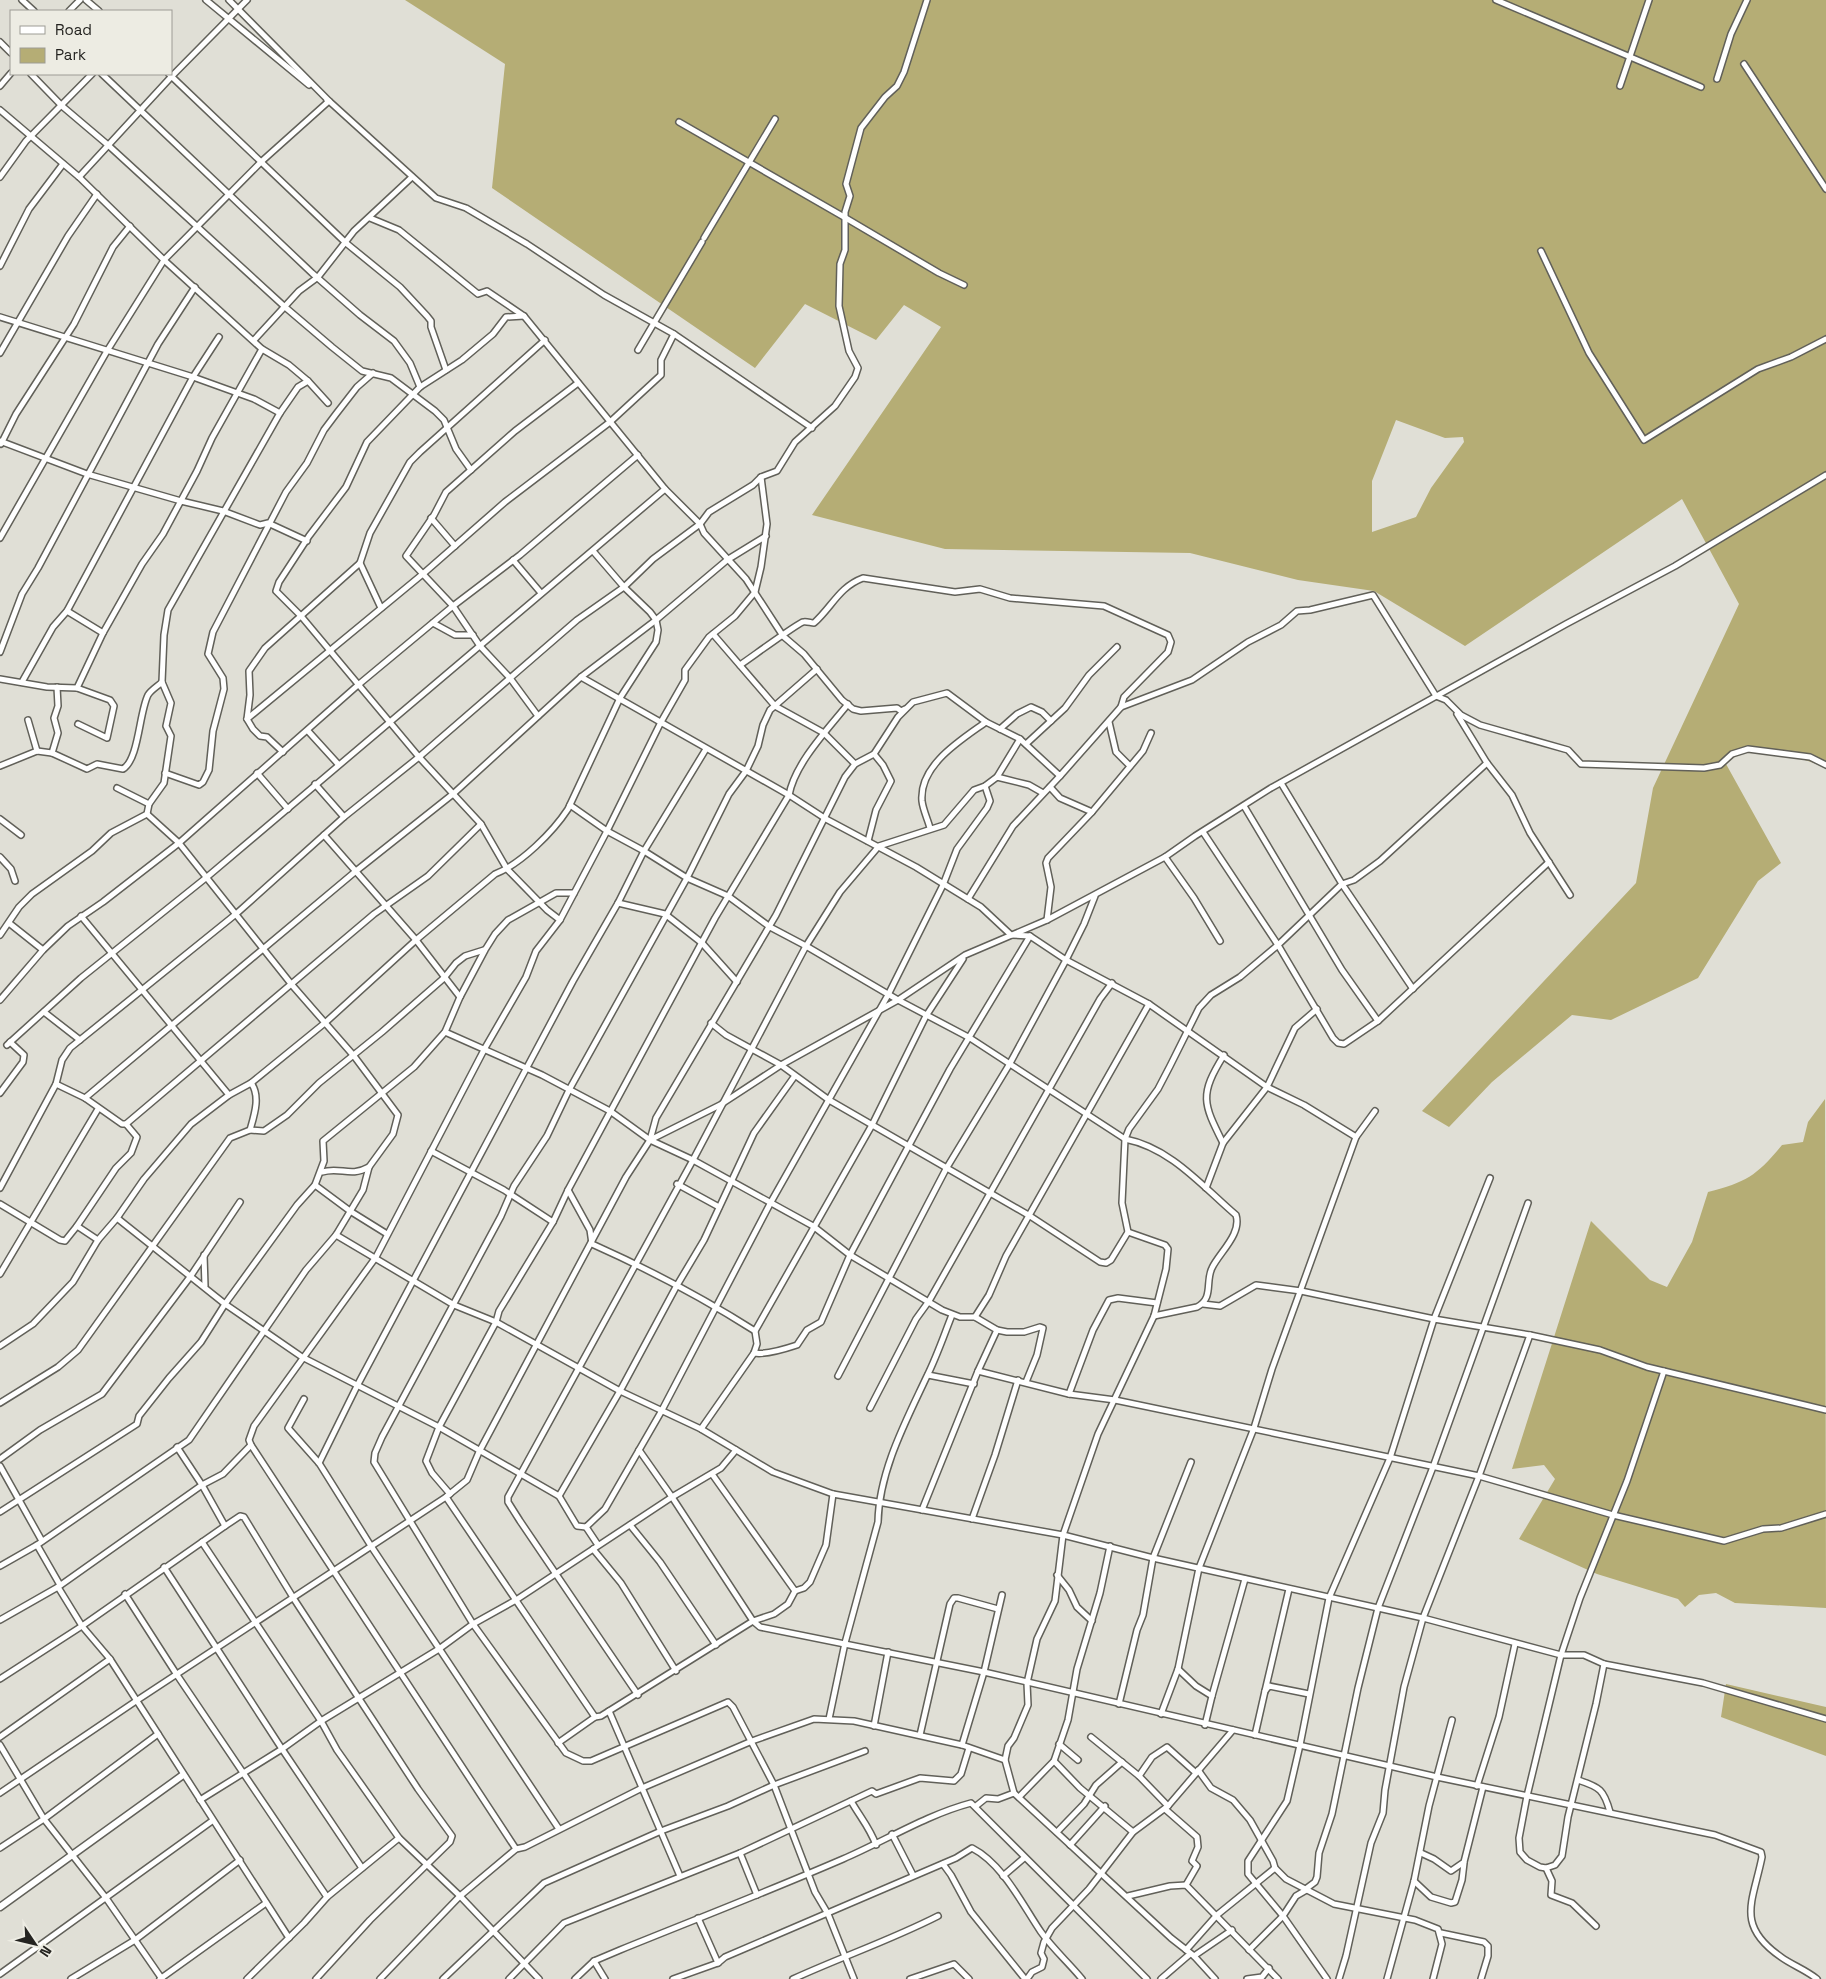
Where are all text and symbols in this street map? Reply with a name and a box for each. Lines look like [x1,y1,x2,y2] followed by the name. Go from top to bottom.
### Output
[10,10,172,75] legend
[55,20,92,39] text: Road
[55,45,86,64] text: Park
[10,1919,60,1969] north arrow
[36,1942,56,1960] text: N

